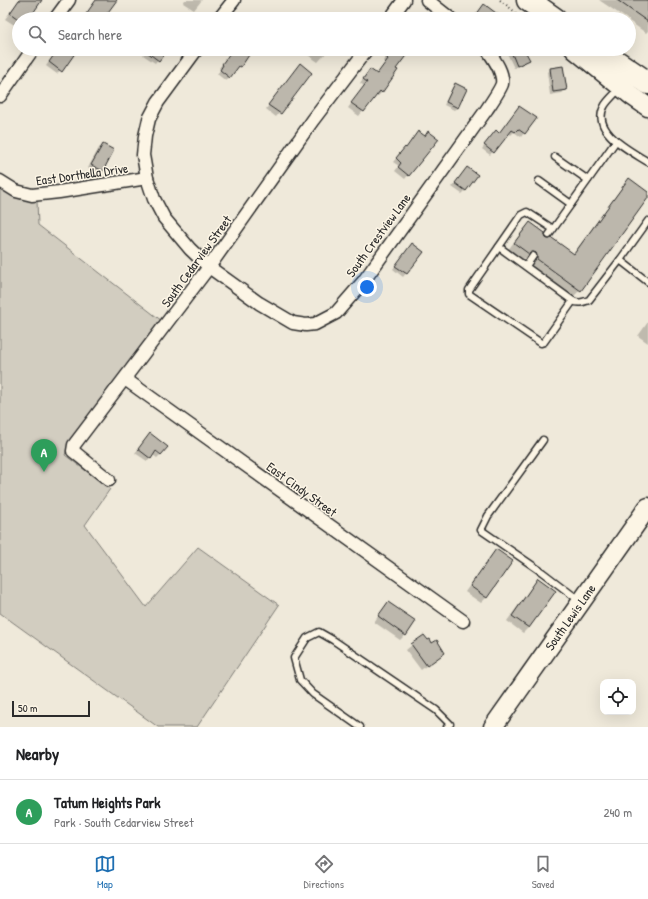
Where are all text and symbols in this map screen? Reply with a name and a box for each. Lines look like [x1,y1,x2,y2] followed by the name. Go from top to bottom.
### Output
[12,12,636,56] search box
[26,23,48,45] icon: search
[58,24,122,45] text: Search here
[35,159,129,189] street label: East Dorthella Drive
[342,190,414,280] street label: South Crestview Lane
[157,211,236,311] street label: South Cedarview Street
[357,277,377,297] your location
[31,439,57,472] pin: A
[263,457,341,521] street label: East Cindy Street
[540,580,600,654] street label: South Lewis Lane
[600,679,636,715] map controls
[600,679,636,715] button: locate
[12,699,90,718] scale bar
[18,701,38,715] text: 50 m
[16,742,59,765] text: Nearby
[54,792,161,813] text: Tatum Heights Park
[26,803,32,821] text: A
[603,803,632,821] text: 240 m
[54,813,194,831] text: Park · South Cedarview Street
[94,853,116,891] tab: Map
[304,853,344,891] tab: Directions
[532,853,554,891] tab: Saved

